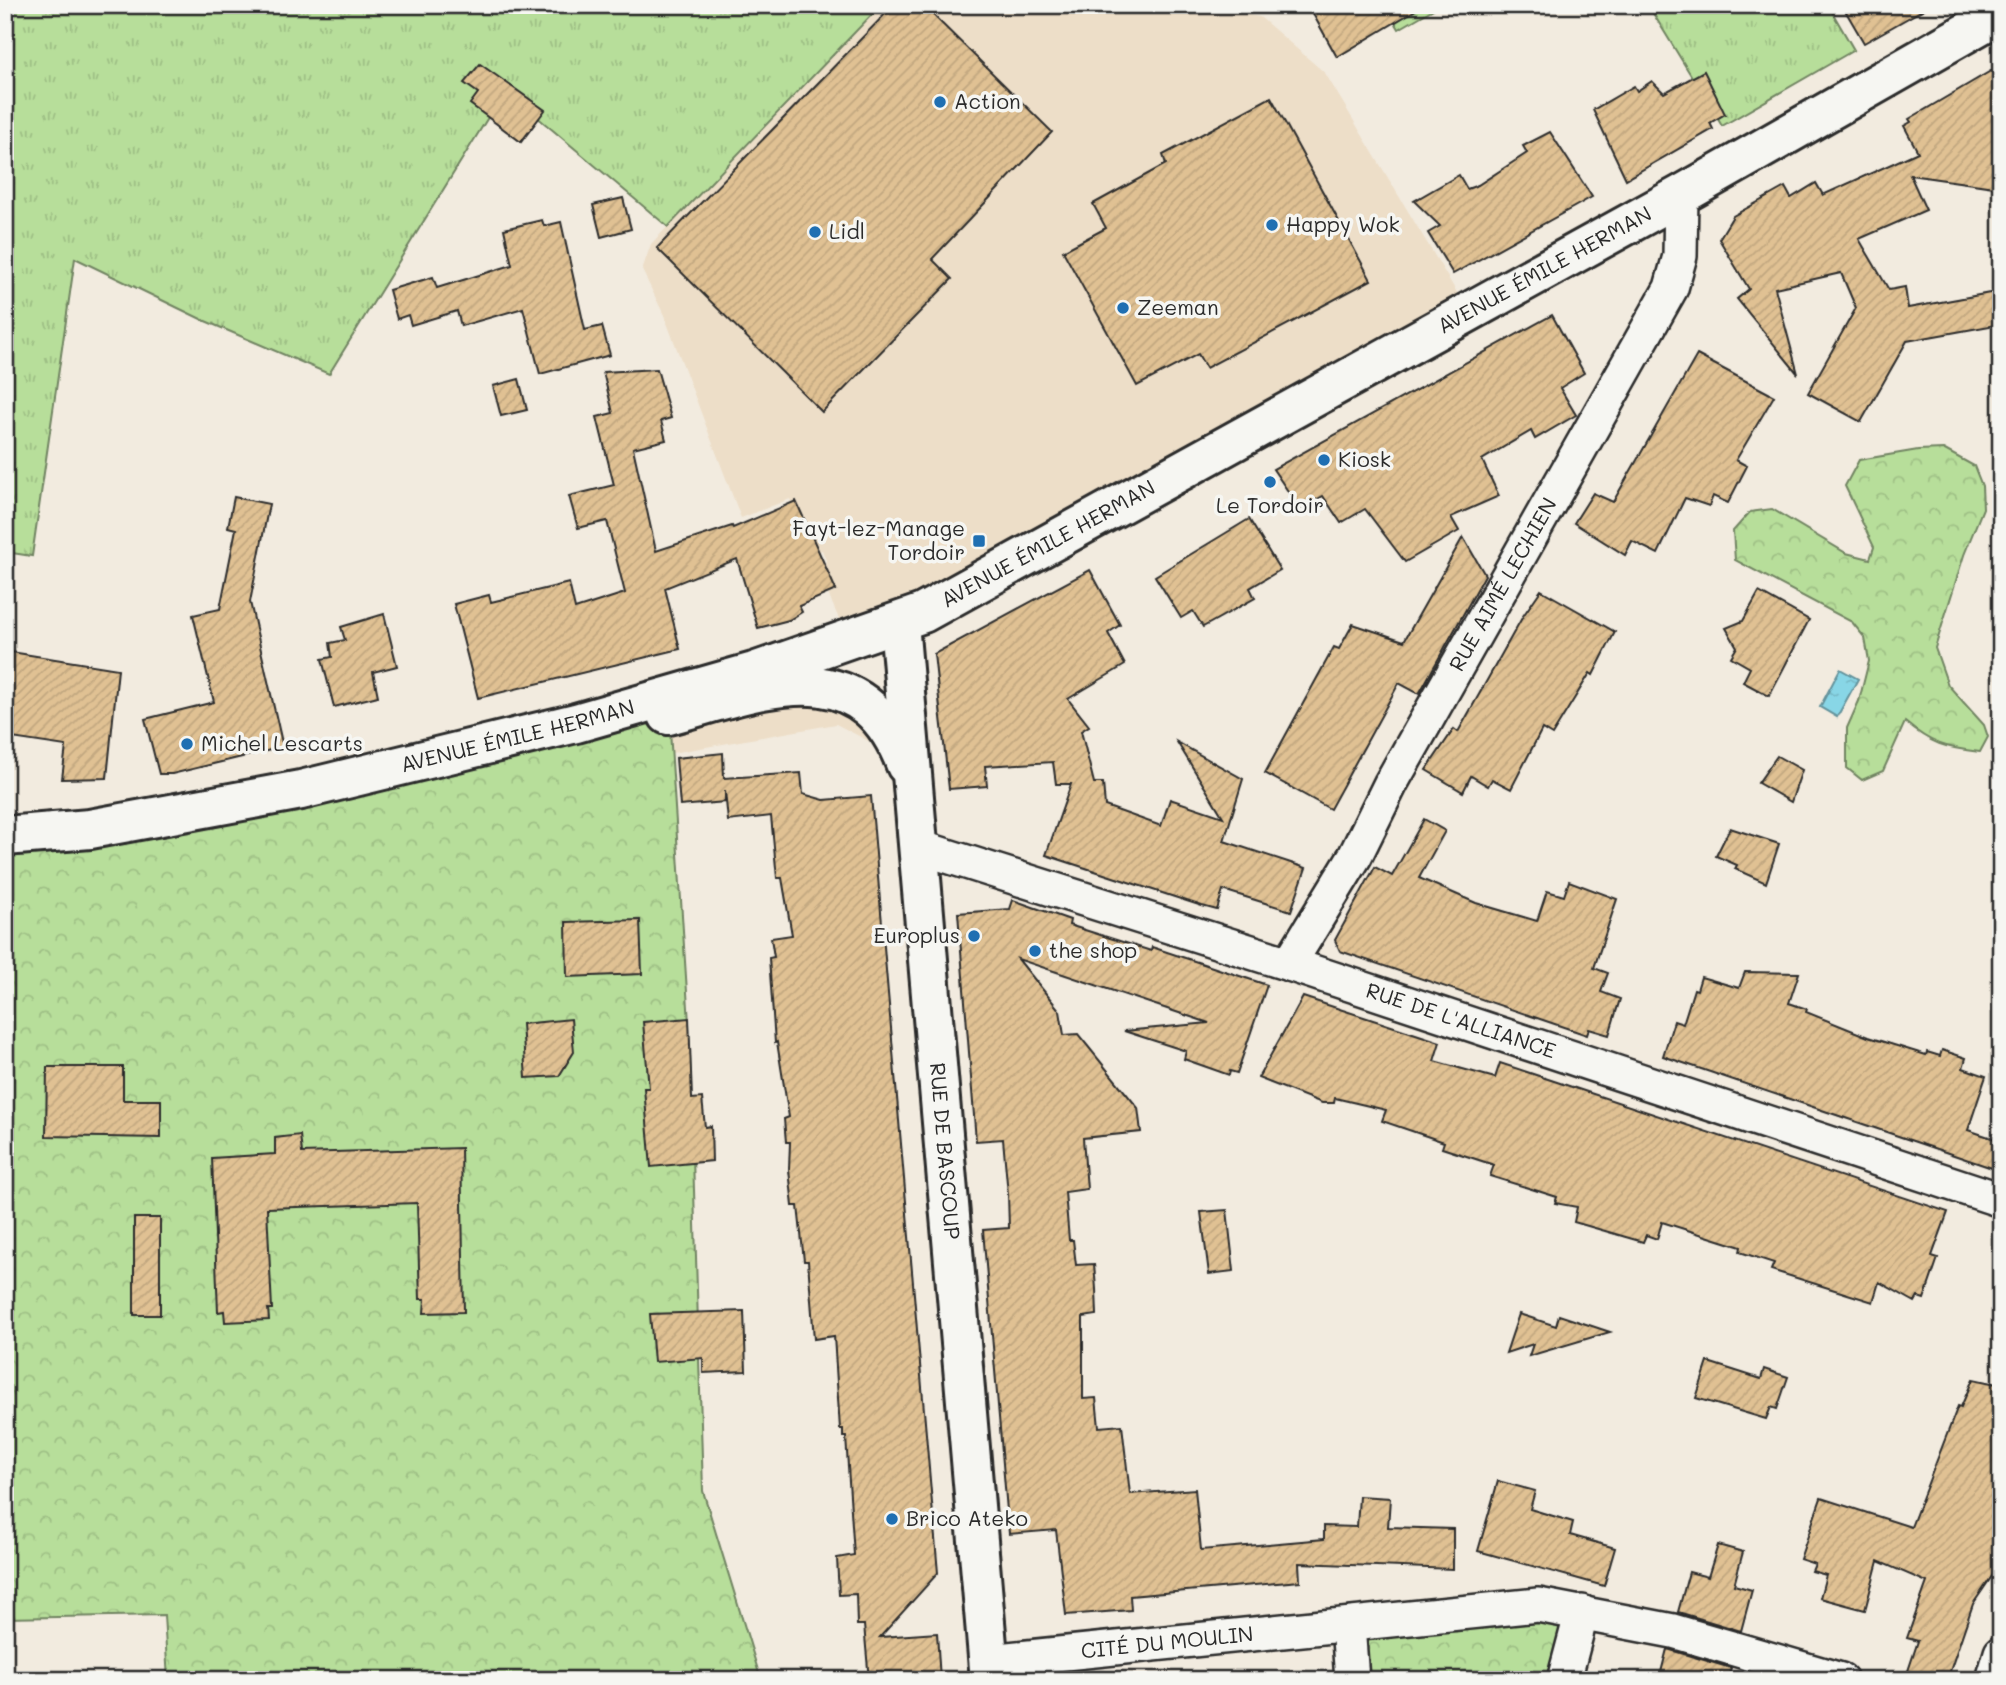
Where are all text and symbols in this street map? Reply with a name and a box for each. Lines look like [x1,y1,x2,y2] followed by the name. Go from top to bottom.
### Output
[954,87,1021,114] place label: Action
[932,94,948,110] marker: Action
[1432,199,1656,339] street label: AVENUE ÉMILE HERMAN
[1286,210,1400,237] place label: Happy Wok
[829,217,865,244] place label: Lidl
[1264,217,1280,233] marker: Happy Wok
[807,224,823,240] marker: Lidl
[1137,293,1219,320] place label: Zeeman
[1115,300,1131,316] marker: Zeeman
[1338,445,1391,472] place label: Kiosk
[1316,452,1332,468] marker: Kiosk
[936,473,1159,613] street label: AVENUE ÉMILE HERMAN
[1262,474,1278,490] marker: Le Tordoir
[1216,491,1324,518] place label: Le Tordoir
[1442,492,1562,675] street label: RUE AIMÉ LECHIEN
[793,514,965,565] place label: Fayt-lez-Manage Tordoir
[971,533,987,549] marker: Fayt-lez-Manage Tordoir
[397,692,637,777] street label: AVENUE ÉMILE HERMAN
[201,729,363,756] place label: Michel Lescarts
[179,736,195,752] marker: Michel Lescarts
[874,921,960,948] place label: Europlus
[966,928,982,944] marker: Europlus
[1049,936,1137,963] place label: the shop
[1027,943,1043,959] marker: the shop
[1363,976,1560,1063] street label: RUE DE L'ALLIANCE
[925,1061,967,1241] street label: RUE DE BASCOUP
[906,1504,1028,1531] place label: Brico Ateko
[884,1511,900,1527] marker: Brico Ateko
[1079,1619,1254,1663] street label: CITÉ DU MOULIN

